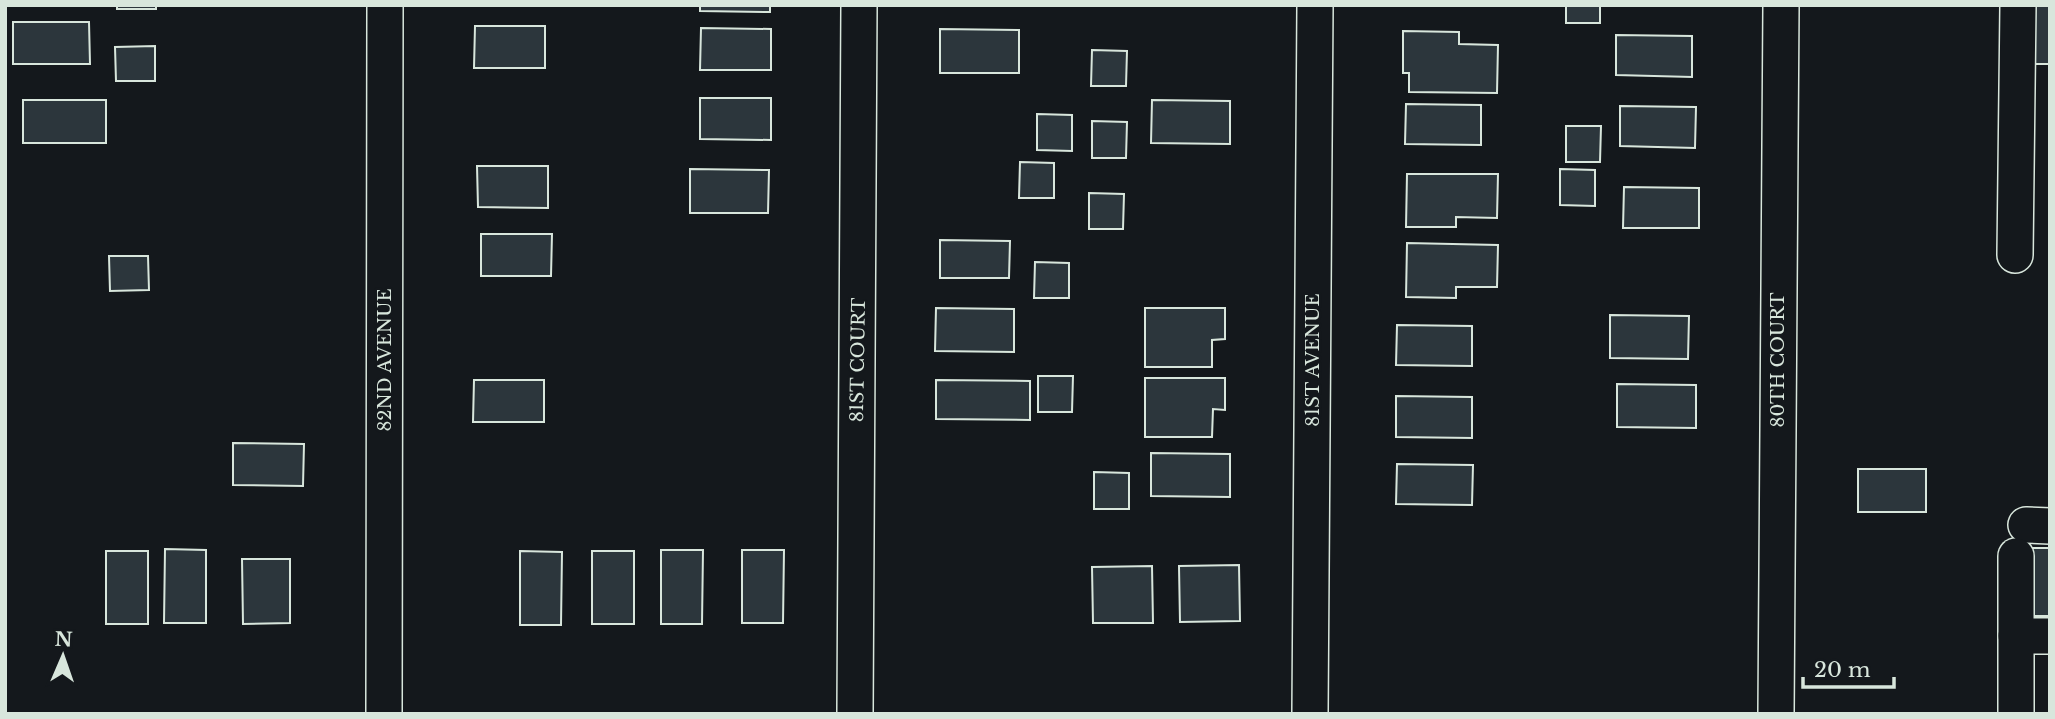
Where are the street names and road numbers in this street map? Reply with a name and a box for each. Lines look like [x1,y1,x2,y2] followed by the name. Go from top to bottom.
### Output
[374,288,396,432] street label: 82ND AVENUE
[1767,292,1789,427] street label: 80TH COURT
[1302,293,1324,427] street label: 81ST AVENUE
[846,297,870,422] street label: 81ST COURT

